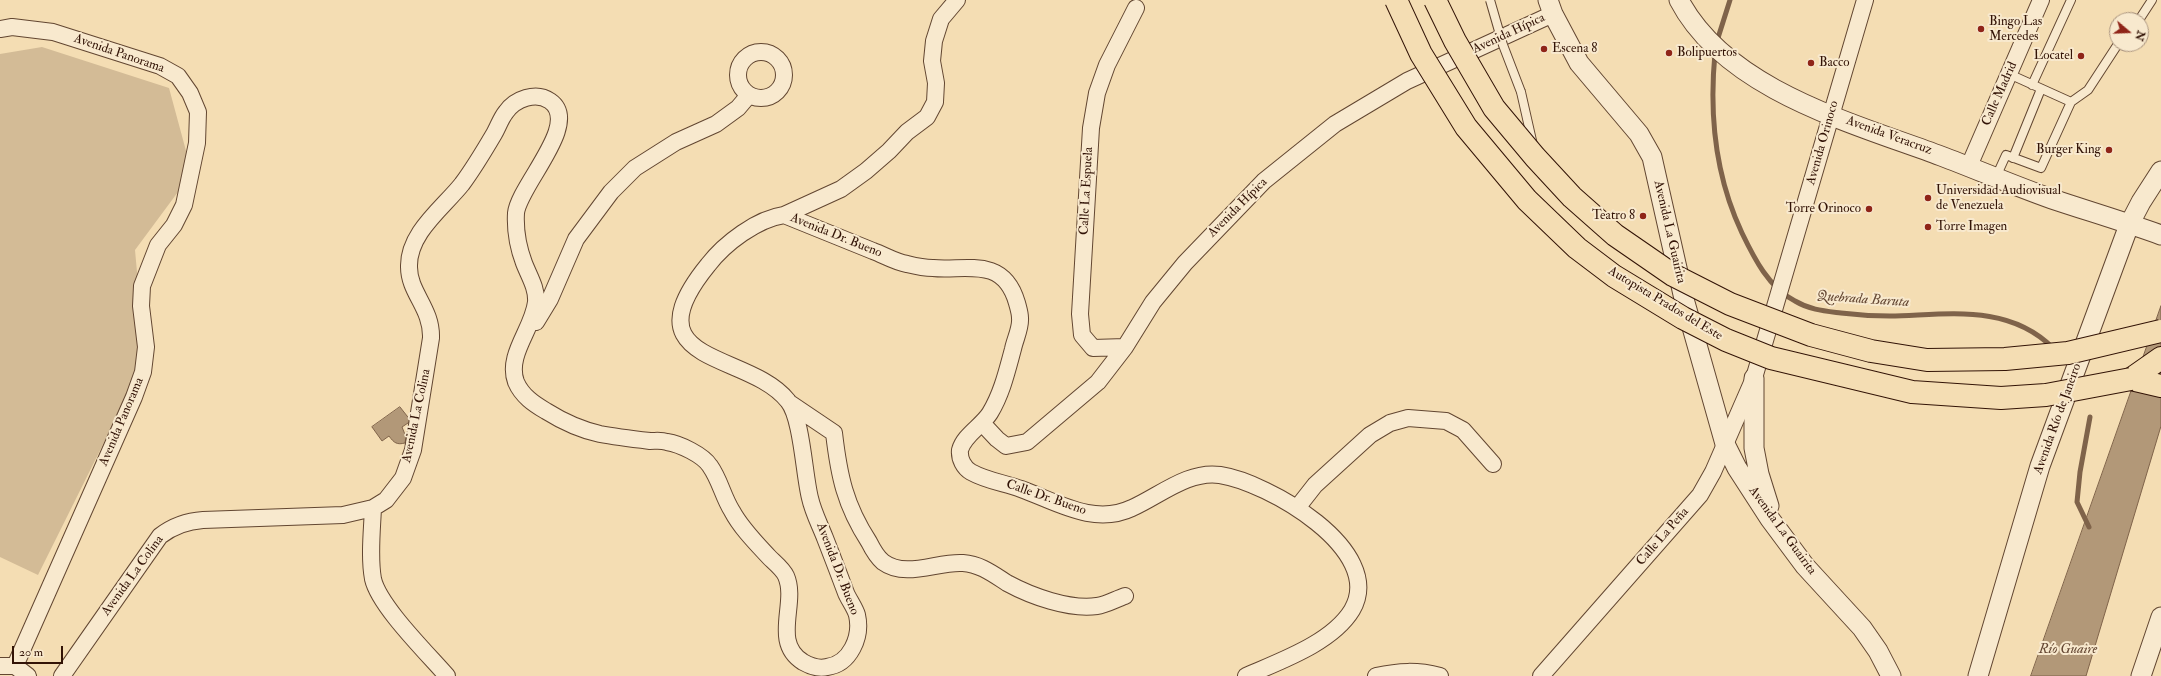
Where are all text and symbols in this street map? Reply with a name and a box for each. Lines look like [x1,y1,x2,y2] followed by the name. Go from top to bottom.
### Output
[1470,10,1548,58] street label: Avenida Hípica
[2109,12,2149,52] north arrow
[1989,14,2042,45] place label: Bingo Las Mercedes
[1976,24,1986,34] marker: Bingo Las Mercedes
[2132,29,2148,43] text: N
[72,31,166,77] street label: Avenida Panorama
[1552,41,1597,57] place label: Escena 8
[1539,44,1549,54] marker: Escena 8
[1677,45,1737,61] place label: Bolipuertos
[1664,48,1674,58] marker: Bolipuertos
[2034,48,2073,64] place label: Locatel
[2076,51,2086,61] marker: Locatel
[1819,55,1850,71] place label: Bacco
[1806,58,1816,68] marker: Bacco
[1979,60,2021,128] street label: Calle Madrid
[1804,99,1842,187] street label: Avenida Orinoco
[1844,113,1934,159] street label: Avenida Veracruz
[2036,142,2101,158] place label: Burger King
[2104,145,2114,155] marker: Burger King
[1077,147,1097,235] street label: Calle La Espuela
[1205,175,1271,241] street label: Avenida Hípica
[1650,179,1688,285] street label: Avenida La Guairita
[1936,183,2061,214] place label: Universidad Audiovisual de Venezuela
[1923,193,1933,203] marker: Universidad Audiovisual de Venezuela
[1786,201,1861,217] place label: Torre Orinoco
[1864,204,1874,214] marker: Torre Orinoco
[1592,208,1635,224] place label: Teatro 8
[788,210,884,262] street label: Avenida Dr. Bueno
[1638,211,1648,221] marker: Teatro 8
[1936,219,2007,235] place label: Torre Imagen
[1923,222,1933,232] marker: Torre Imagen
[1605,264,1725,344] street label: Autopista Prados del Este
[1816,288,1910,312] water label: Quebrada Baruta
[2031,362,2085,476] street label: Avenida Río de Janeiro
[399,368,435,464] street label: Avenida La Colina
[96,375,148,469] street label: Avenida Panorama
[1004,477,1088,519] street label: Calle Dr. Bueno
[1745,484,1819,578] street label: Avenida La Guairita
[1634,505,1692,569] street label: Calle La Peña
[812,521,862,617] street label: Avenida Dr. Bueno
[99,533,167,619] street label: Avenida La Colina
[14,638,65,664] scale bar
[2039,642,2097,658] water label: Río Guaire
[19,645,43,660] text: 20 m

